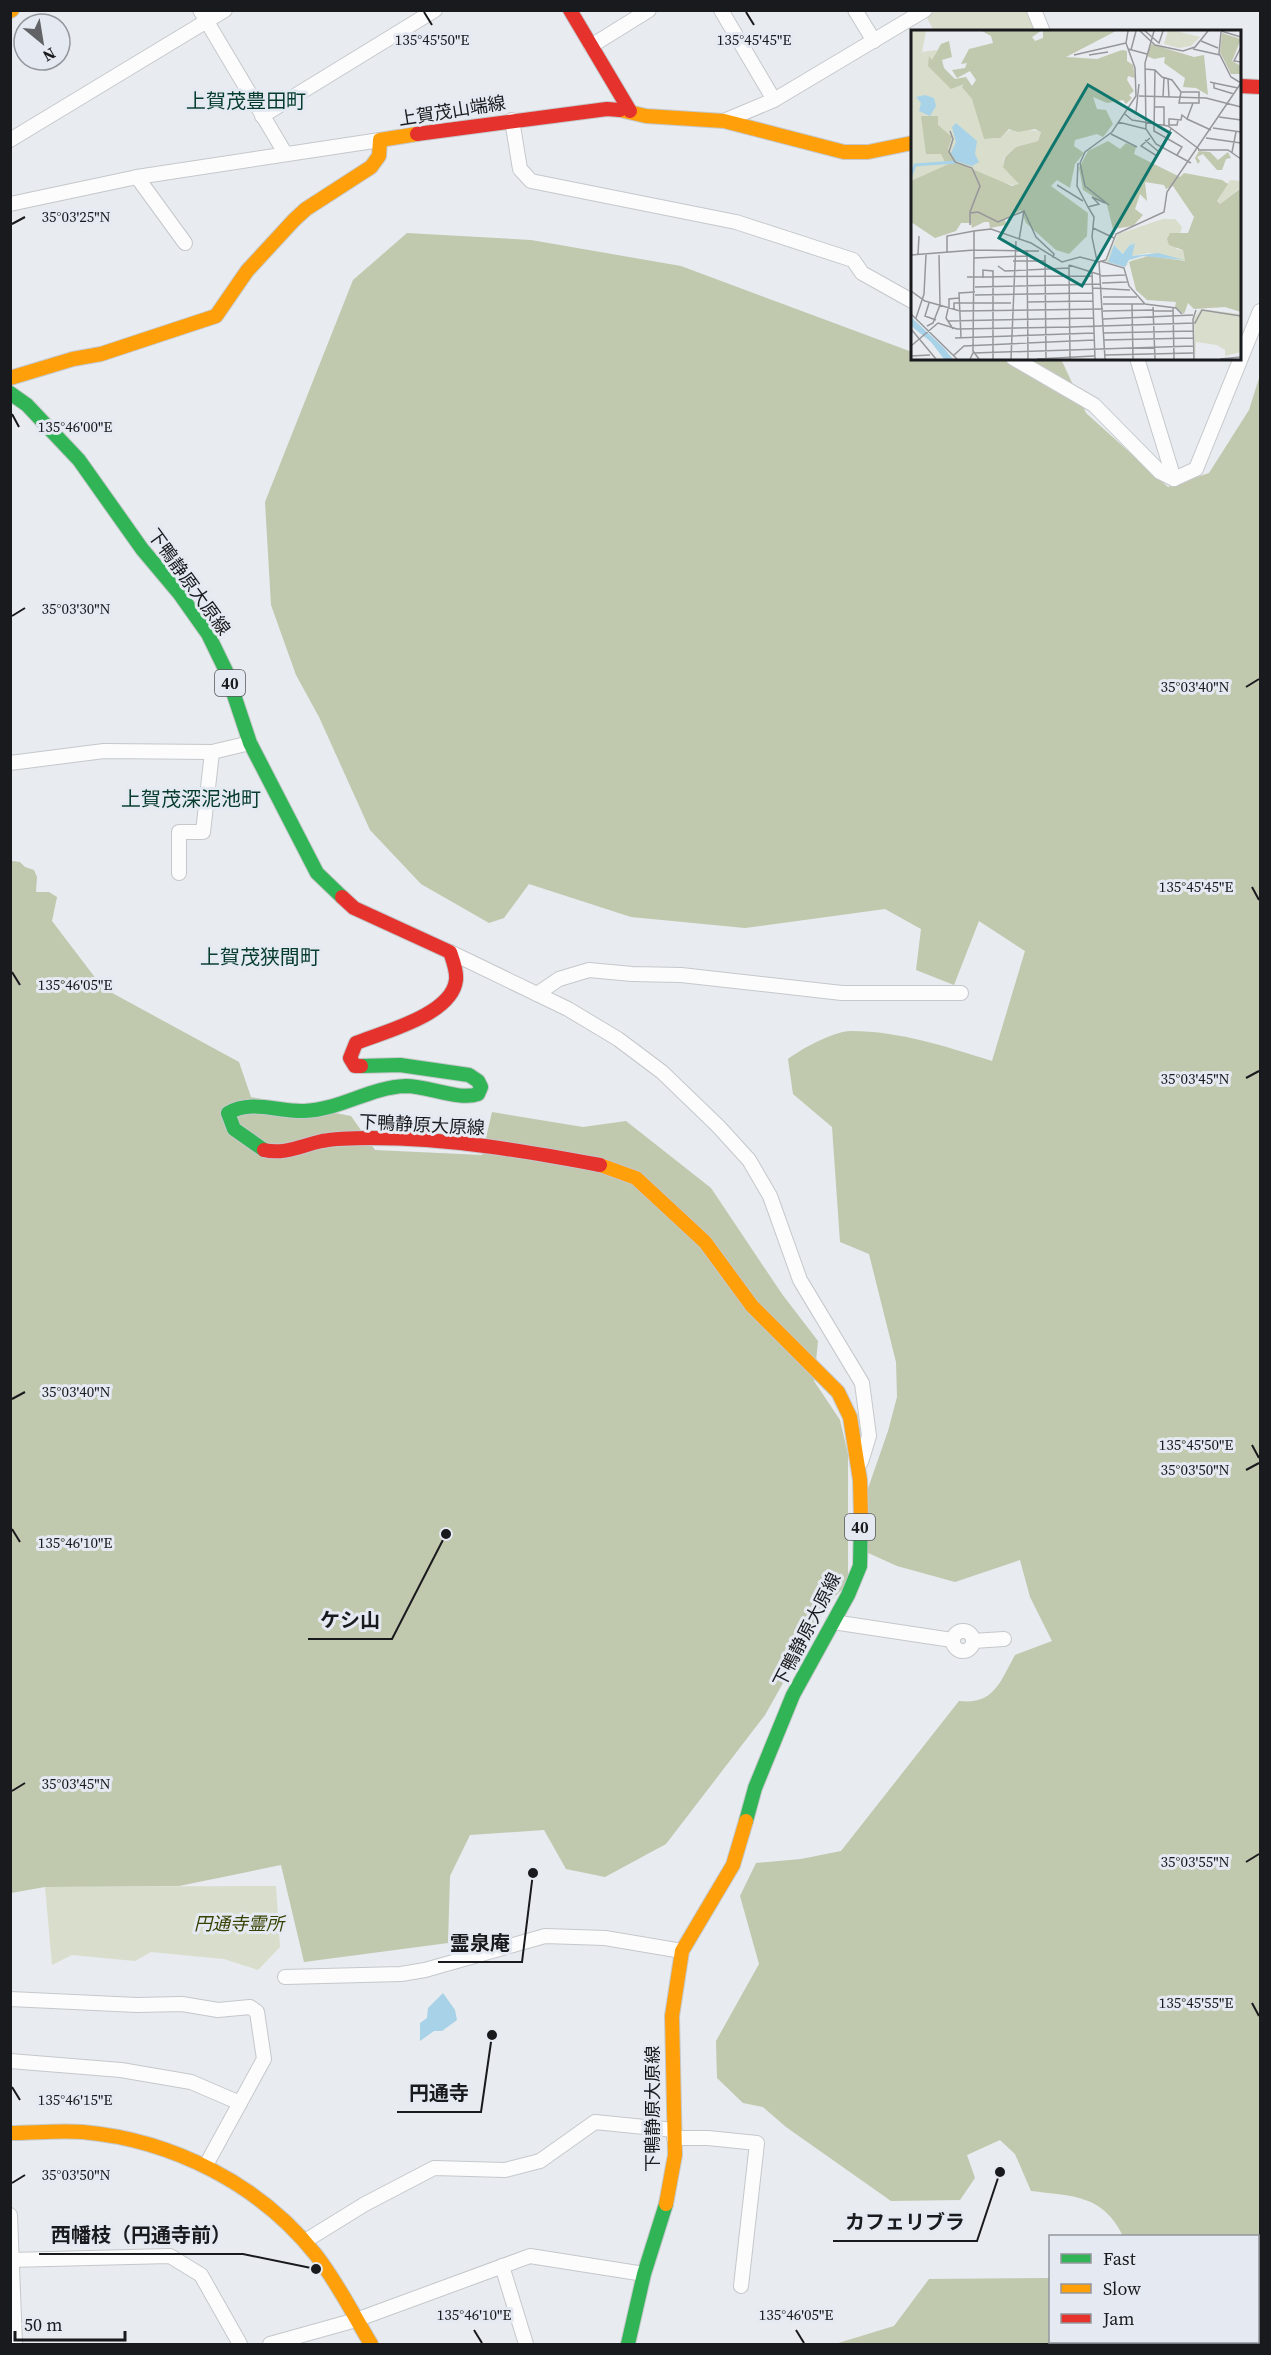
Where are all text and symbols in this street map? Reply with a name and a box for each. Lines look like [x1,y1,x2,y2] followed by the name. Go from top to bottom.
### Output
[12,12,72,72] north arrow
[395,29,469,50] text: 135°45'50"E
[717,29,791,50] text: 135°45'45"E
[911,30,1241,360] inset map
[39,43,60,68] text: N
[186,87,306,115] district label: 上賀茂豊田町
[397,90,507,131] street label: 上賀茂山端線
[41,206,111,227] text: 35°03'25"N
[38,416,112,437] text: 135°46'00"E
[142,523,237,640] street label: 下鴨静原大原線
[41,598,111,619] text: 35°03'30"N
[215,670,245,696] road number: 40
[1160,676,1230,697] text: 35°03'40"N
[121,785,261,813] district label: 上賀茂深泥池町
[1159,876,1233,897] text: 135°45'45"E
[200,943,320,971] district label: 上賀茂狭間町
[38,974,112,995] text: 135°46'05"E
[1160,1068,1230,1089] text: 35°03'45"N
[358,1109,486,1140] street label: 下鴨静原大原線
[41,1381,111,1402] text: 35°03'40"N
[1159,1434,1233,1455] text: 135°45'50"E
[1160,1459,1230,1480] text: 35°03'50"N
[845,1514,875,1540] road number: 40
[38,1532,112,1553] text: 135°46'10"E
[767,1568,846,1692] street label: 下鴨静原大原線
[308,1601,392,1639] callout: ケシ山
[320,1606,380,1634] text: ケシ山
[41,1773,111,1794] text: 35°03'45"N
[1160,1851,1230,1872] text: 35°03'55"N
[194,1911,287,1936] park label: 円通寺霊所
[438,1924,522,1962] callout: 霊泉庵
[450,1929,510,1957] text: 霊泉庵
[1159,1992,1233,2013] text: 135°45'55"E
[640,2046,665,2172] street label: 下鴨静原大原線
[397,2074,481,2112] callout: 円通寺
[409,2079,469,2107] text: 円通寺
[38,2089,112,2110] text: 135°46'15"E
[41,2164,111,2185] text: 35°03'50"N
[833,2203,977,2241] callout: カフェリブラ
[845,2208,965,2236] text: カフェリブラ
[39,2216,243,2254] callout: 西幡枝（円通寺前）
[51,2221,231,2249] text: 西幡枝（円通寺前）
[1049,2235,1259,2343] legend
[1103,2246,1136,2271] text: Fast
[1103,2276,1141,2301] text: Slow
[15,2304,124,2342] scale bar
[437,2304,511,2325] text: 135°46'10"E
[759,2304,833,2325] text: 135°46'05"E
[1102,2306,1135,2331] text: Jam
[24,2312,62,2337] text: 50 m

